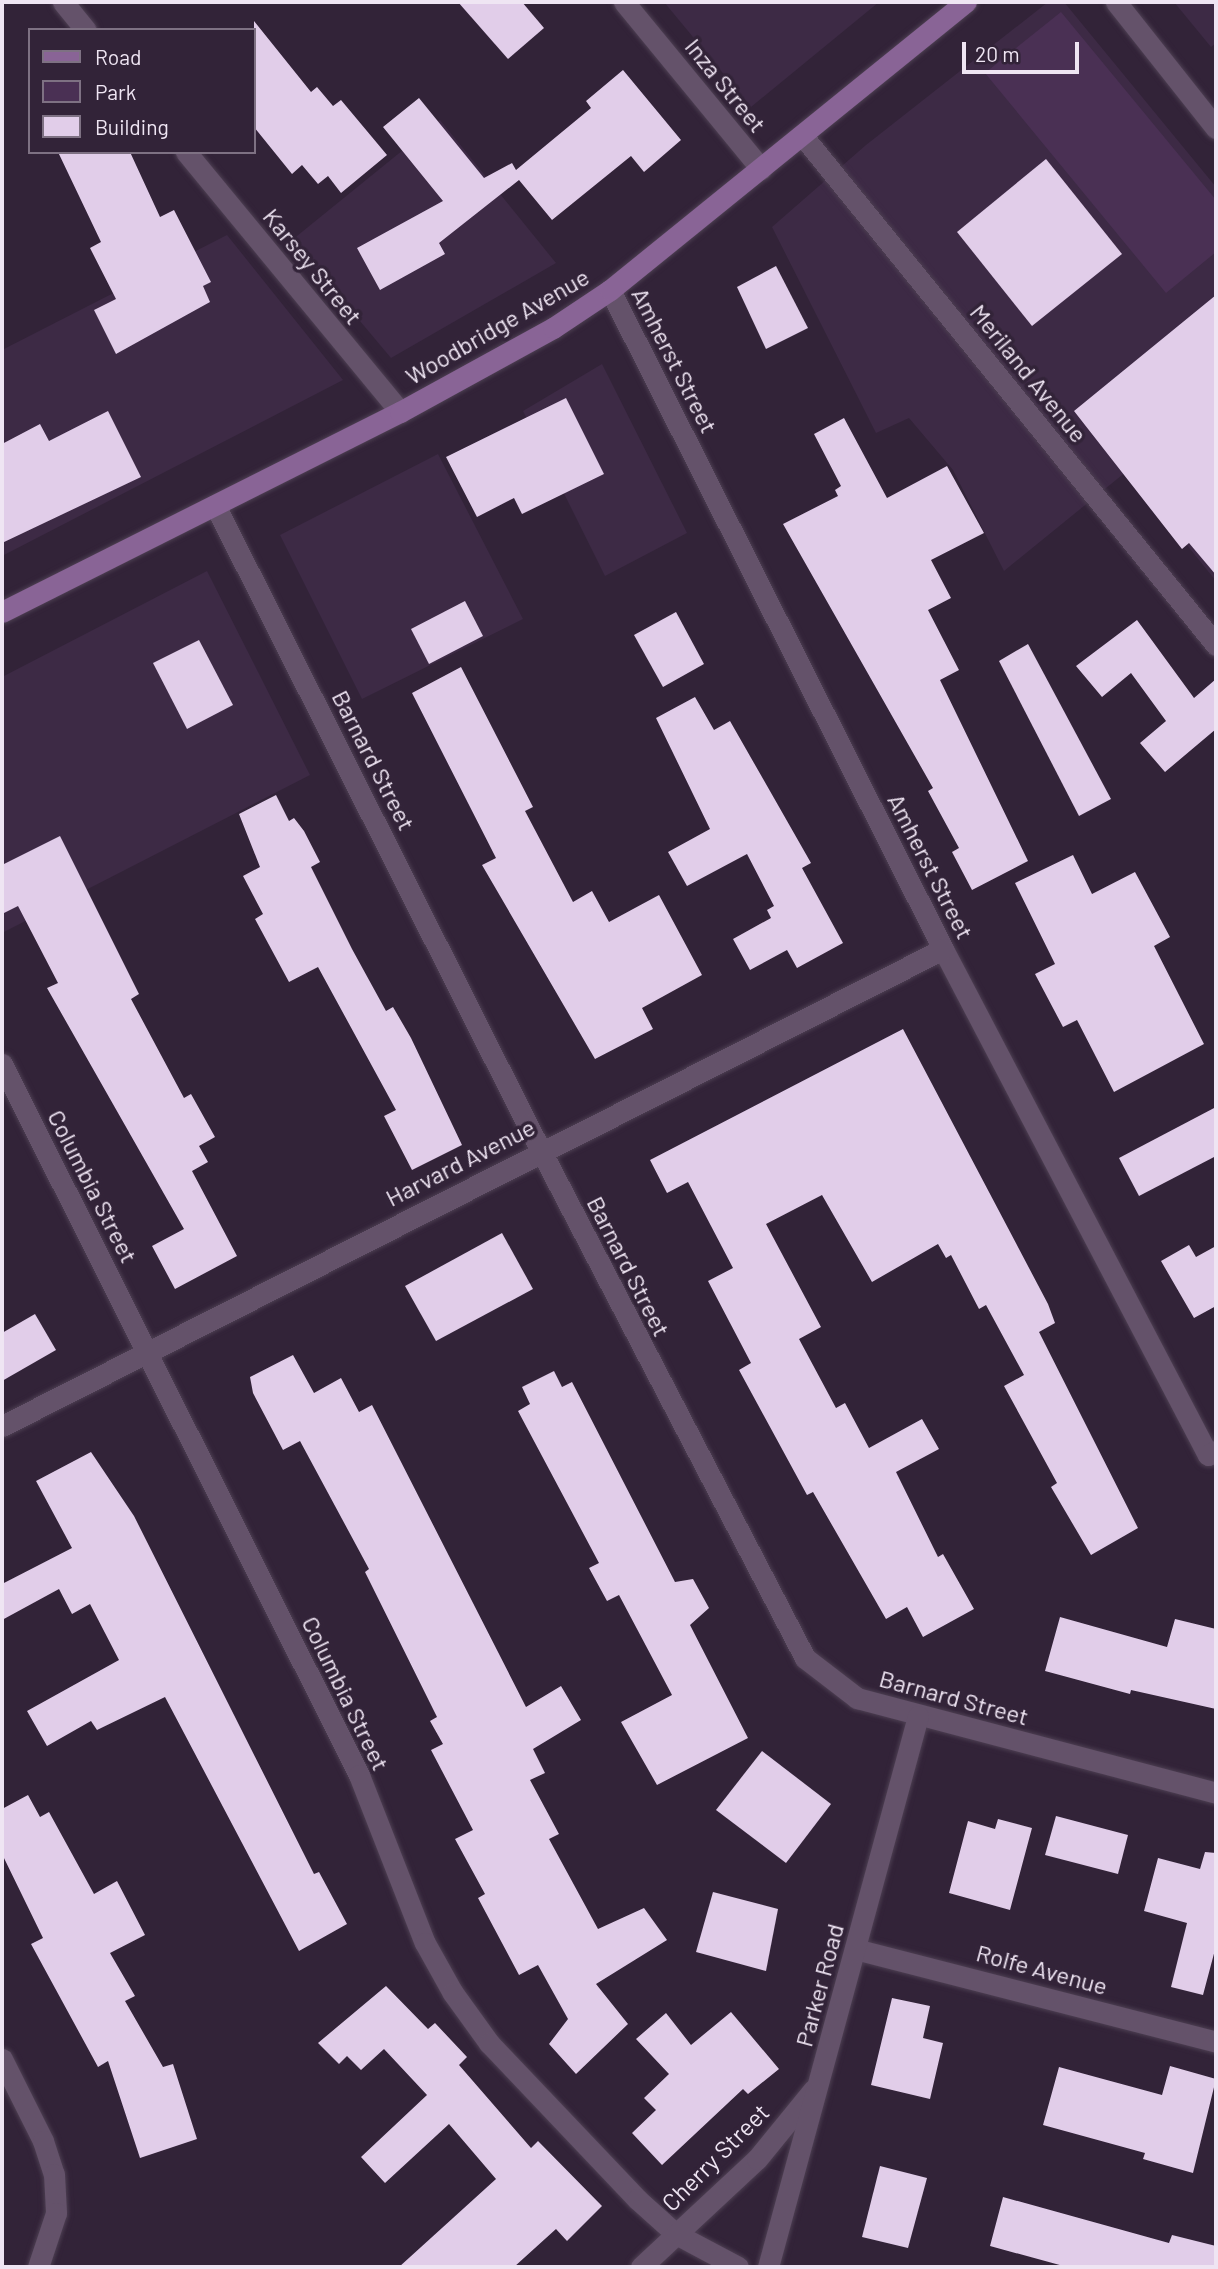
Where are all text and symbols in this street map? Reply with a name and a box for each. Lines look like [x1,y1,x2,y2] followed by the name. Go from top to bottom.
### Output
[28,28,256,154] legend
[966,28,1083,72] scale bar
[679,32,773,138] street label: Inza Street
[975,41,1020,66] text: 20 m
[95,44,141,69] text: Road
[95,79,136,104] text: Park
[95,114,169,139] text: Building
[257,202,369,330] street label: Karsey Street
[400,262,594,390] street label: Woodbridge Avenue
[626,283,724,437] street label: Amherst Street
[964,298,1094,448] street label: Meriland Avenue
[326,685,422,835] street label: Barnard Street
[882,789,980,943] street label: Amherst Street
[42,1105,144,1267] street label: Columbia Street
[381,1112,539,1212] street label: Harvard Avenue
[581,1191,677,1341] street label: Barnard Street
[296,1611,396,1775] street label: Columbia Street
[876,1663,1032,1731] street label: Barnard Street
[789,1920,849,2050] street label: Parker Road
[973,1938,1111,2000] street label: Rolfe Avenue
[655,2097,775,2217] street label: Cherry Street

